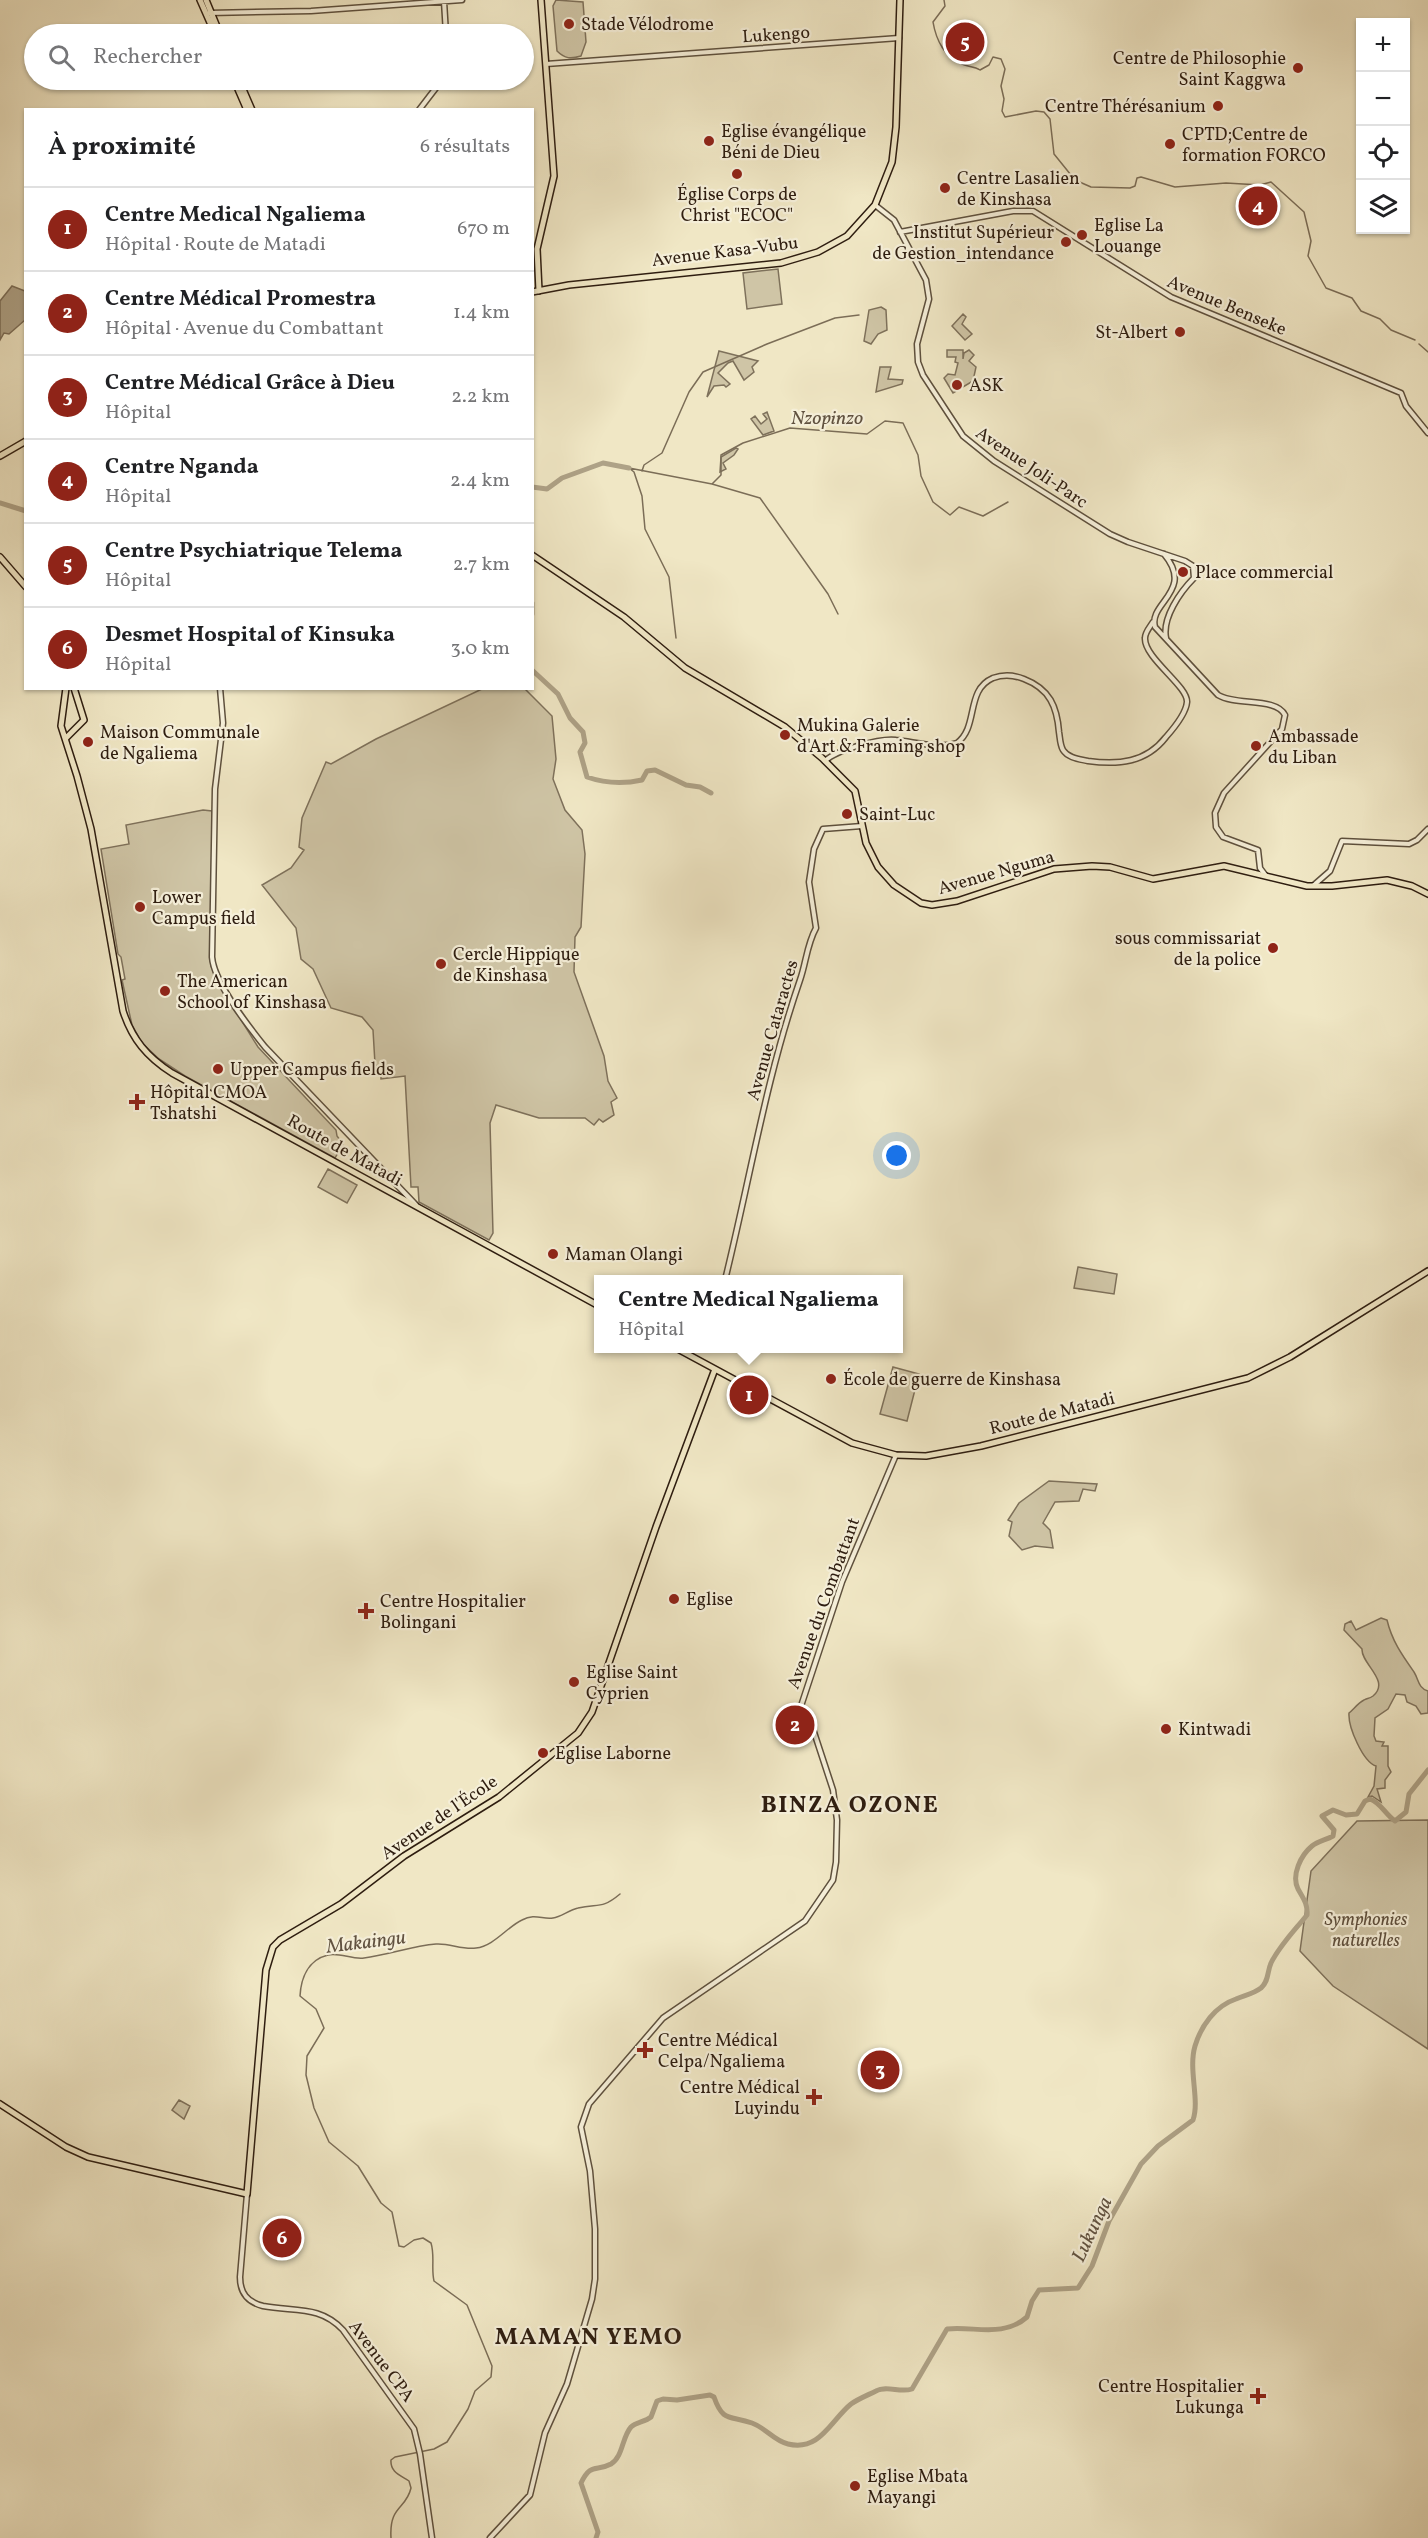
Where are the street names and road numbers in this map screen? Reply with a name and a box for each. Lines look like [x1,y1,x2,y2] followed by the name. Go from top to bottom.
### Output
[741,21,811,50] street label: Lukengo
[650,231,800,274] street label: Avenue Kasa-Vubu
[1163,270,1290,343] street label: Avenue Benseke
[970,421,1092,515] street label: Avenue Joli-Parc
[935,845,1058,902] street label: Avenue Nguma
[741,957,805,1104] street label: Avenue Cataractes
[282,1109,407,1193] street label: Route de Matadi
[987,1387,1118,1442] street label: Route de Matadi
[782,1514,867,1693] street label: Avenue du Combattant
[377,1770,503,1867] street label: Avenue de l'École
[342,2316,420,2408] street label: Avenue CPA

